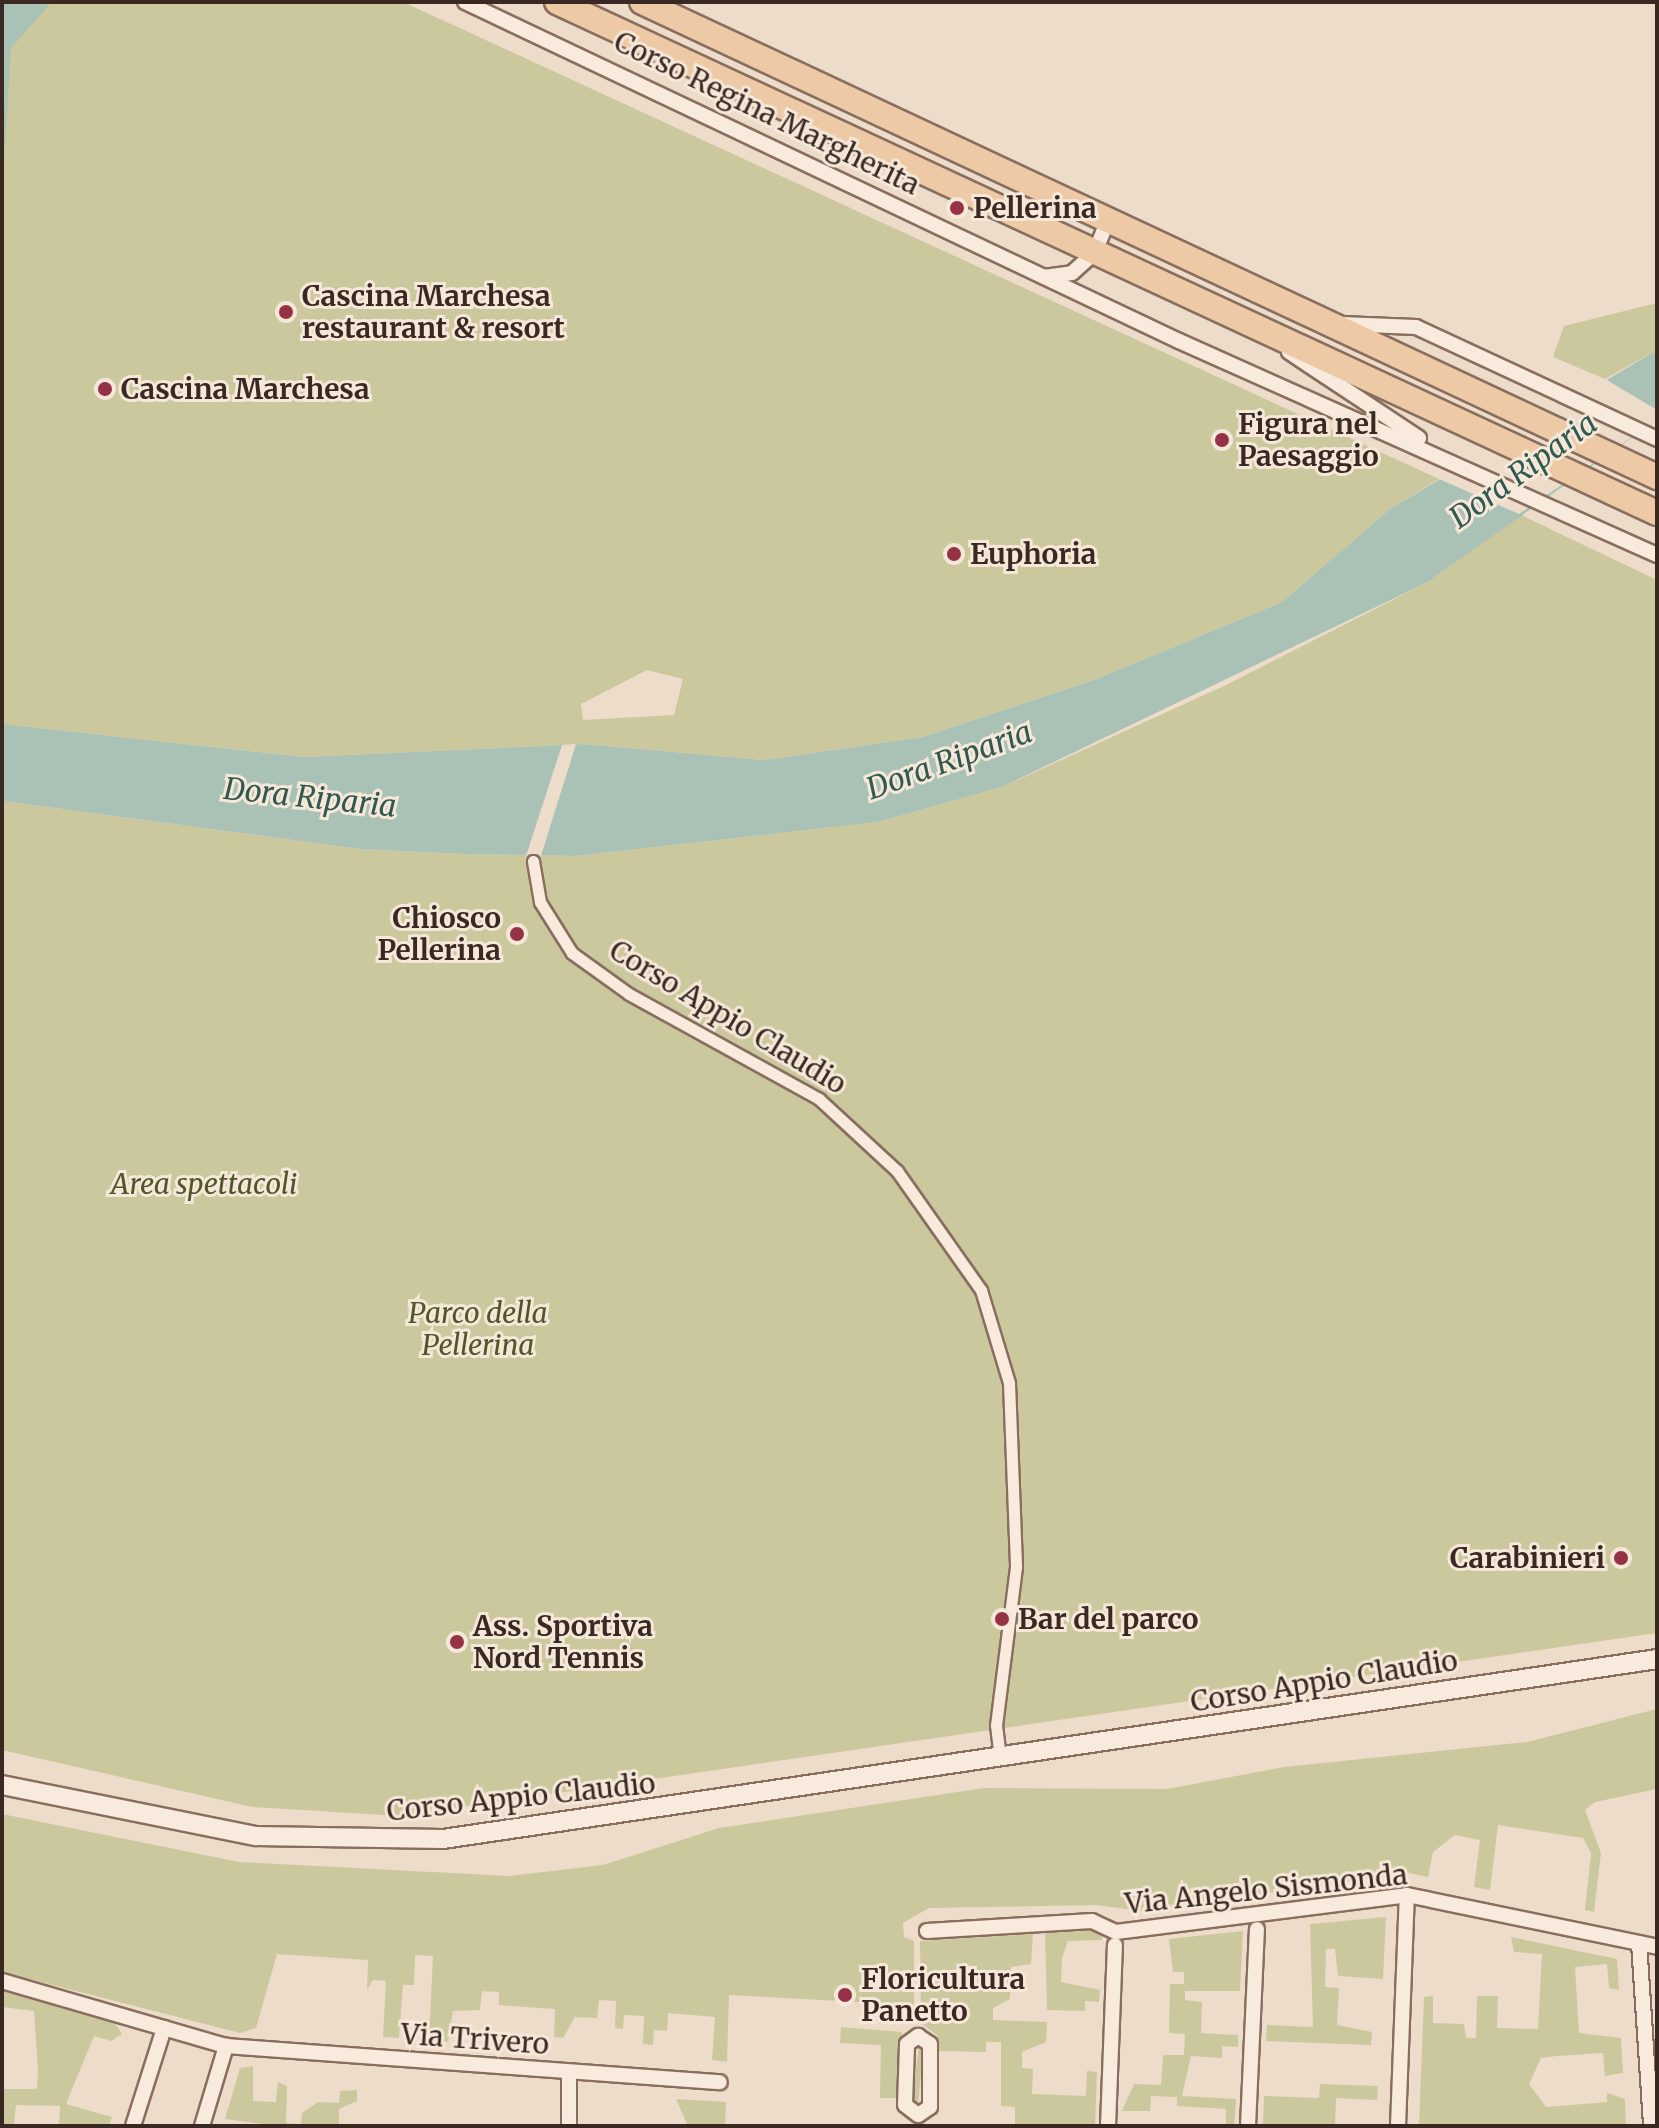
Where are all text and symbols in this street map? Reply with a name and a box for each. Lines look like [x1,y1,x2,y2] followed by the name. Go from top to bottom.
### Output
[609,24,925,202] street label: Corso Regina Margherita
[973,191,1097,225] place label: Pellerina
[948,199,966,217] marker: Pellerina
[302,279,565,345] place label: Cascina Marchesa restaurant & resort
[277,303,295,321] marker: Cascina Marchesa restaurant & resort
[121,372,370,406] place label: Cascina Marchesa
[96,380,114,398] marker: Cascina Marchesa
[1442,405,1604,535] water label: Dora Riparia
[1238,407,1379,473] place label: Figura nel Paesaggio
[1213,431,1231,449] marker: Figura nel Paesaggio
[970,537,1096,571] place label: Euphoria
[945,545,963,563] marker: Euphoria
[861,713,1037,807] water label: Dora Riparia
[222,770,398,824] water label: Dora Riparia
[377,901,501,967] place label: Chiosco Pellerina
[508,925,526,943] marker: Chiosco Pellerina
[604,933,852,1101] street label: Corso Appio Claudio
[111,1167,297,1201] park label: Area spettacoli
[408,1296,548,1362] park label: Parco della Pellerina
[1450,1541,1605,1575] place label: Carabinieri
[1612,1549,1630,1567] marker: Carabinieri
[1018,1602,1198,1636] place label: Bar del parco
[473,1609,653,1675] place label: Ass. Sportiva Nord Tennis
[993,1610,1011,1628] marker: Bar del parco
[448,1633,466,1651] marker: Ass. Sportiva Nord Tennis
[1188,1643,1460,1719] street label: Corso Appio Claudio
[385,1766,657,1828] street label: Corso Appio Claudio
[1123,1857,1409,1921] street label: Via Angelo Sismonda
[861,1962,1025,2028] place label: Floricultura Panetto
[836,1986,854,2004] marker: Floricultura Panetto
[400,2017,550,2061] street label: Via Trivero

